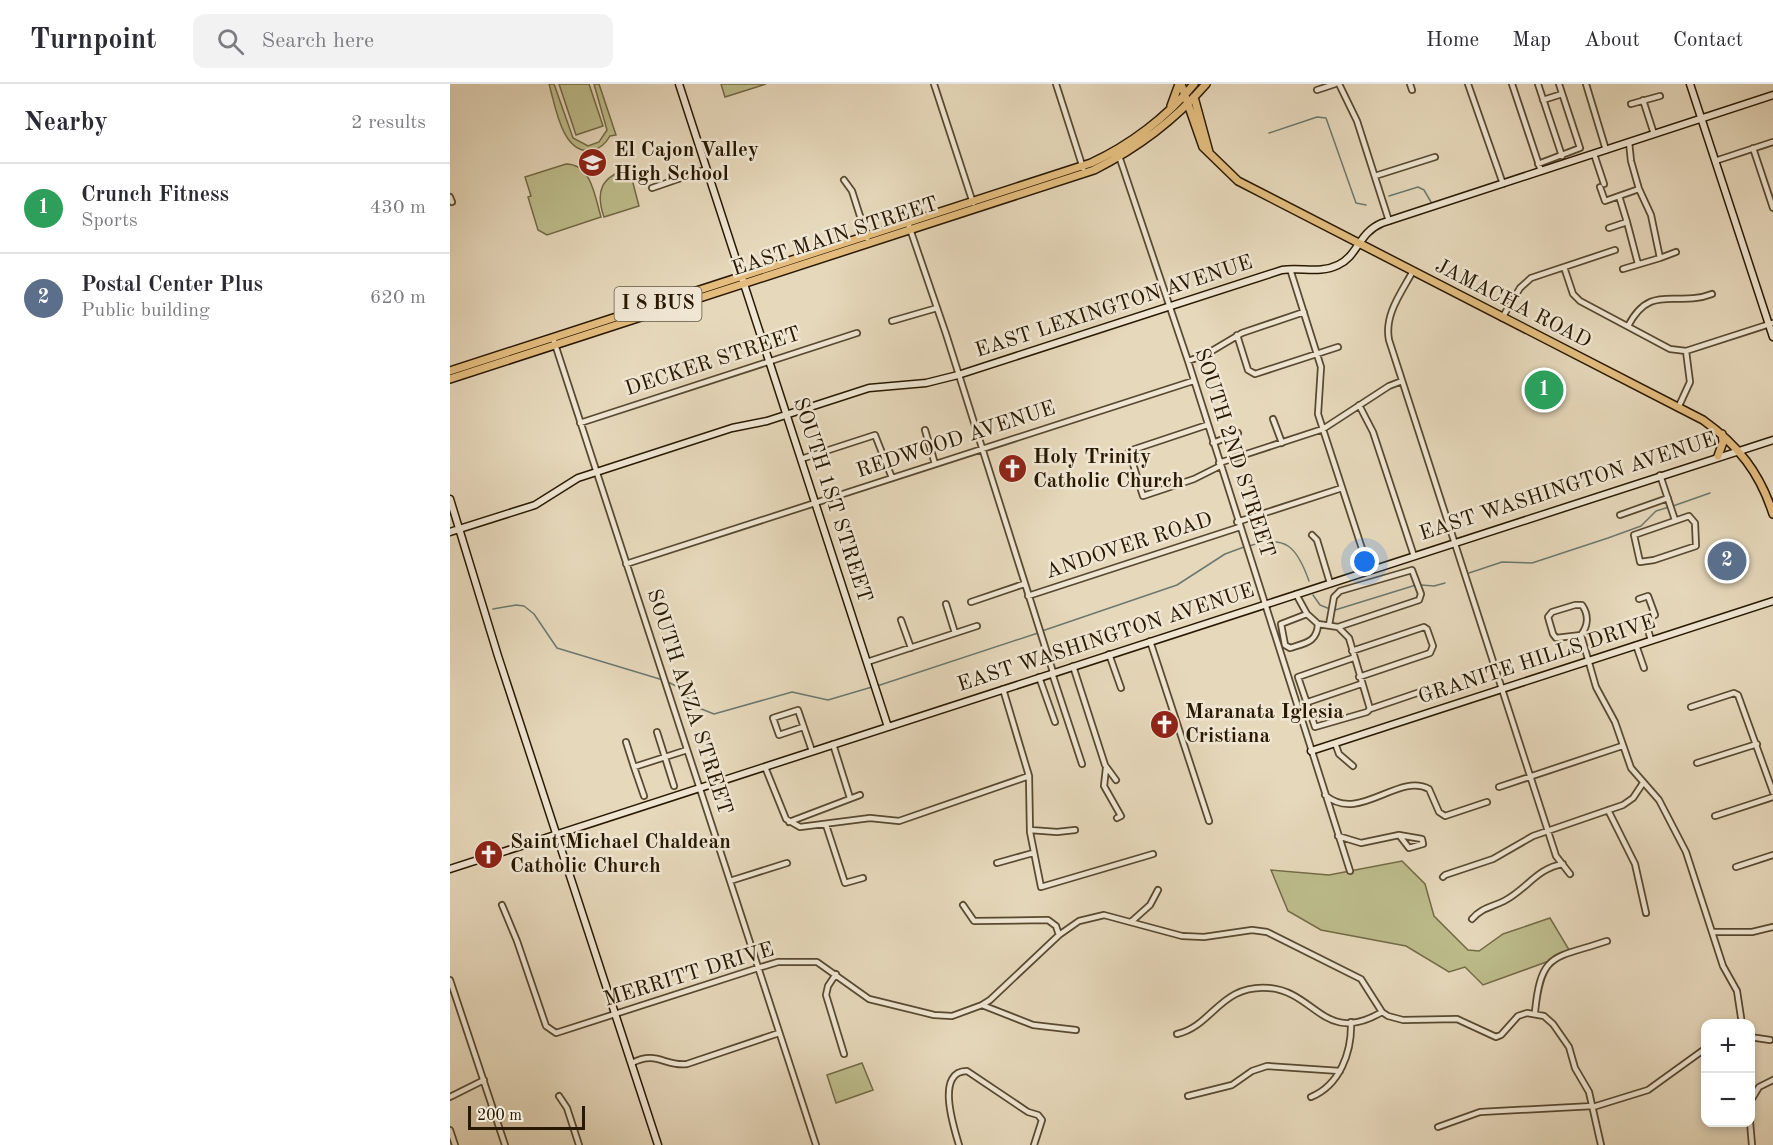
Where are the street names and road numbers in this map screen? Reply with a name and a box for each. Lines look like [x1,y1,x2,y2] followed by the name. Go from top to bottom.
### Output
[729,194,941,280] street label: EAST MAIN STREET
[973,252,1255,362] street label: EAST LEXINGTON AVENUE
[1432,256,1594,352] street label: JAMACHA ROAD
[614,287,702,321] road number: I 8 BUS
[623,324,803,400] street label: DECKER STREET
[1190,346,1278,560] street label: SOUTH 2ND STREET
[789,395,875,605] street label: SOUTH 1ST STREET
[854,398,1058,482] street label: REDWOOD AVENUE
[1417,429,1719,545] street label: EAST WASHINGTON AVENUE
[1043,509,1215,583] street label: ANDOVER ROAD
[955,580,1257,696] street label: EAST WASHINGTON AVENUE
[643,587,735,817] street label: SOUTH ANZA STREET
[1416,612,1658,708] street label: GRANITE HILLS DRIVE
[601,939,777,1011] street label: MERRITT DRIVE

